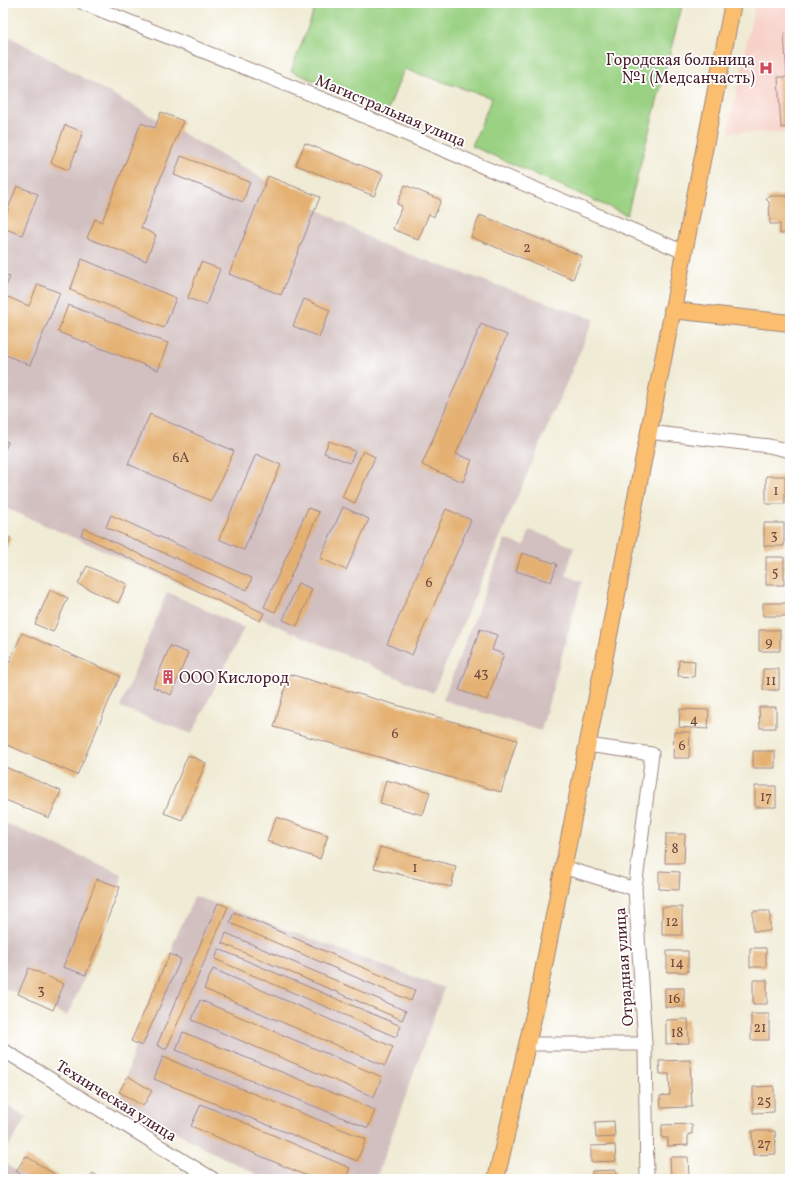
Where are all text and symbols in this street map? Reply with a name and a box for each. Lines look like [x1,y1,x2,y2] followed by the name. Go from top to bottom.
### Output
[606,50,755,90] place label: Городская больница №1 (Медсанчасть)
[758,60,774,76] hospital icon: Городская больница №1 (Медсанчасть)
[311,70,469,154] street label: Магистральная улица
[523,239,531,258] house number: 2
[173,449,190,468] house number: 6А
[773,482,779,501] house number: 1
[770,526,778,545] house number: 3
[772,563,778,582] house number: 5
[425,574,433,593] house number: 6
[765,633,773,652] house number: 9
[474,664,488,683] house number: 43
[179,668,289,690] place label: ООО Кислород
[160,669,176,685] building icon: ООО Кислород
[766,672,776,691] house number: 11
[690,711,698,730] house number: 4
[391,725,399,744] house number: 6
[678,737,686,756] house number: 6
[760,788,772,807] house number: 17
[671,840,679,859] house number: 8
[412,859,418,878] house number: 1
[610,907,640,1027] street label: Отрадная улица
[666,913,678,932] house number: 12
[670,954,684,973] house number: 14
[37,981,45,1000] house number: 3
[668,990,680,1009] house number: 16
[754,1019,766,1038] house number: 21
[671,1024,683,1043] house number: 18
[51,1056,181,1148] street label: Техническая улица
[757,1092,771,1111] house number: 25
[757,1135,771,1154] house number: 27

